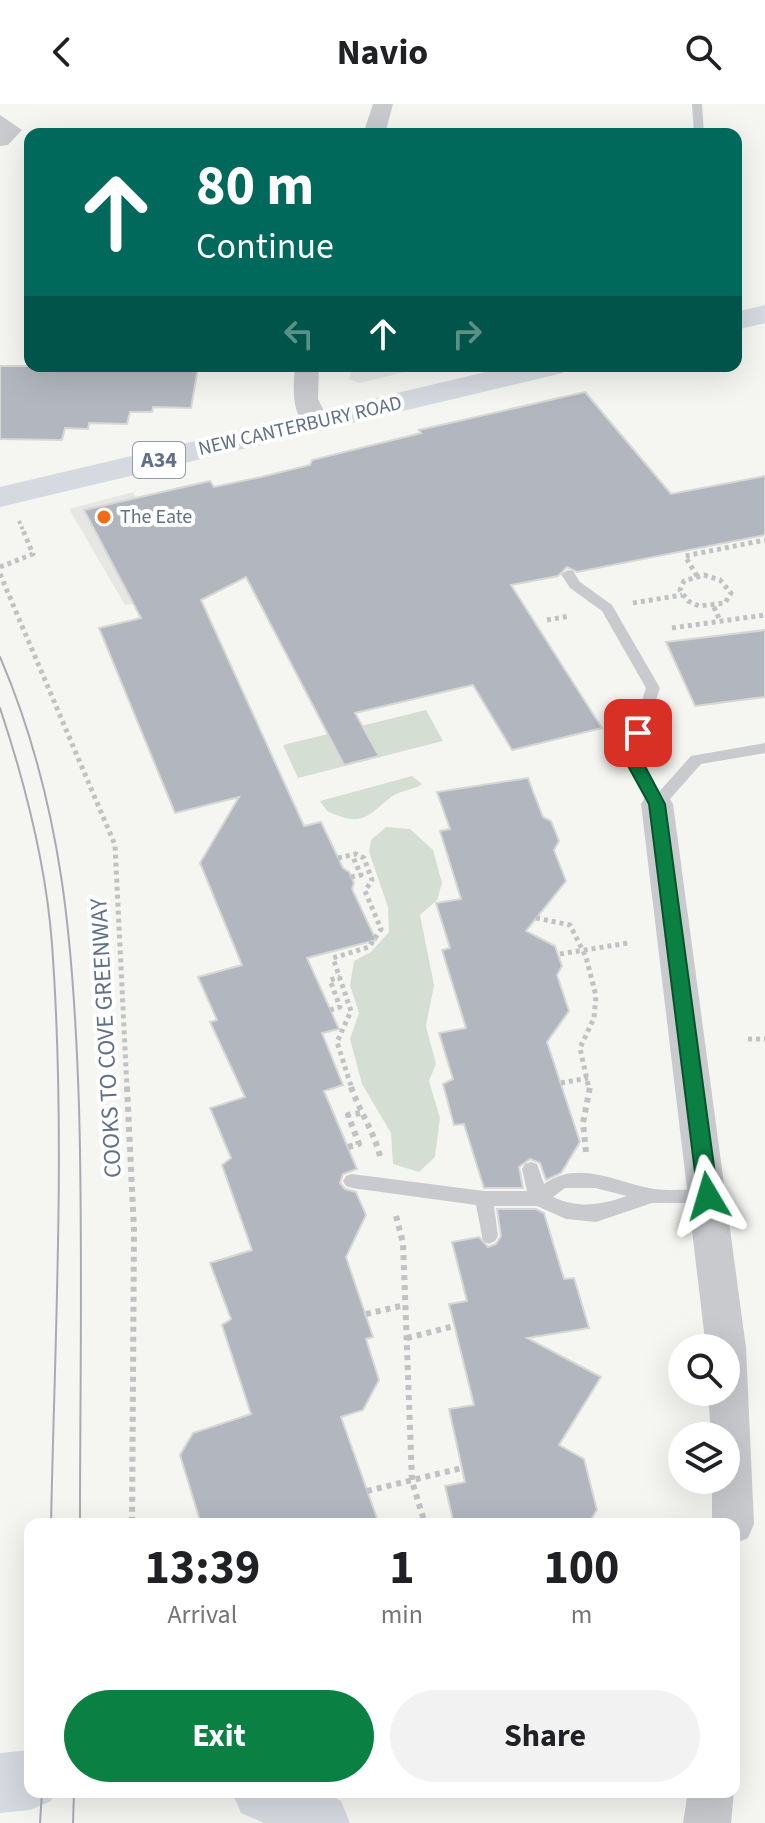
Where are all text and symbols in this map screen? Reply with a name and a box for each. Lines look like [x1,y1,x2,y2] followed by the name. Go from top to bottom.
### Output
[337,27,428,78] text: Navio
[40,30,84,74] icon: back
[681,30,725,74] icon: search
[196,147,314,226] text: 80 m
[64,160,168,264] icon: ahead
[196,221,334,272] text: Continue
[277,312,321,356] icon: left
[361,312,405,356] icon: ahead
[445,312,489,356] icon: right
[195,389,405,463] street label: NEW CANTERBURY ROAD
[133,442,185,478] road number: A34
[120,503,192,531] place label: The Eate
[95,508,113,526] marker: The Eate
[604,699,672,767] pin
[616,711,660,755] icon: arrive
[81,897,131,1179] street label: COOKS TO COVE GREENWAY
[666,1154,750,1238] position arrow
[668,1334,740,1494] map controls
[668,1334,740,1406] button: search
[668,1422,740,1494] button: layers
[144,1534,260,1602] text: 13:39
[389,1534,415,1602] text: 1
[543,1534,619,1602] text: 100
[167,1596,237,1633] text: Arrival
[381,1596,423,1633] text: min
[571,1596,592,1633] text: m
[64,1690,374,1782] button: Exit
[390,1690,700,1782] button: Share

